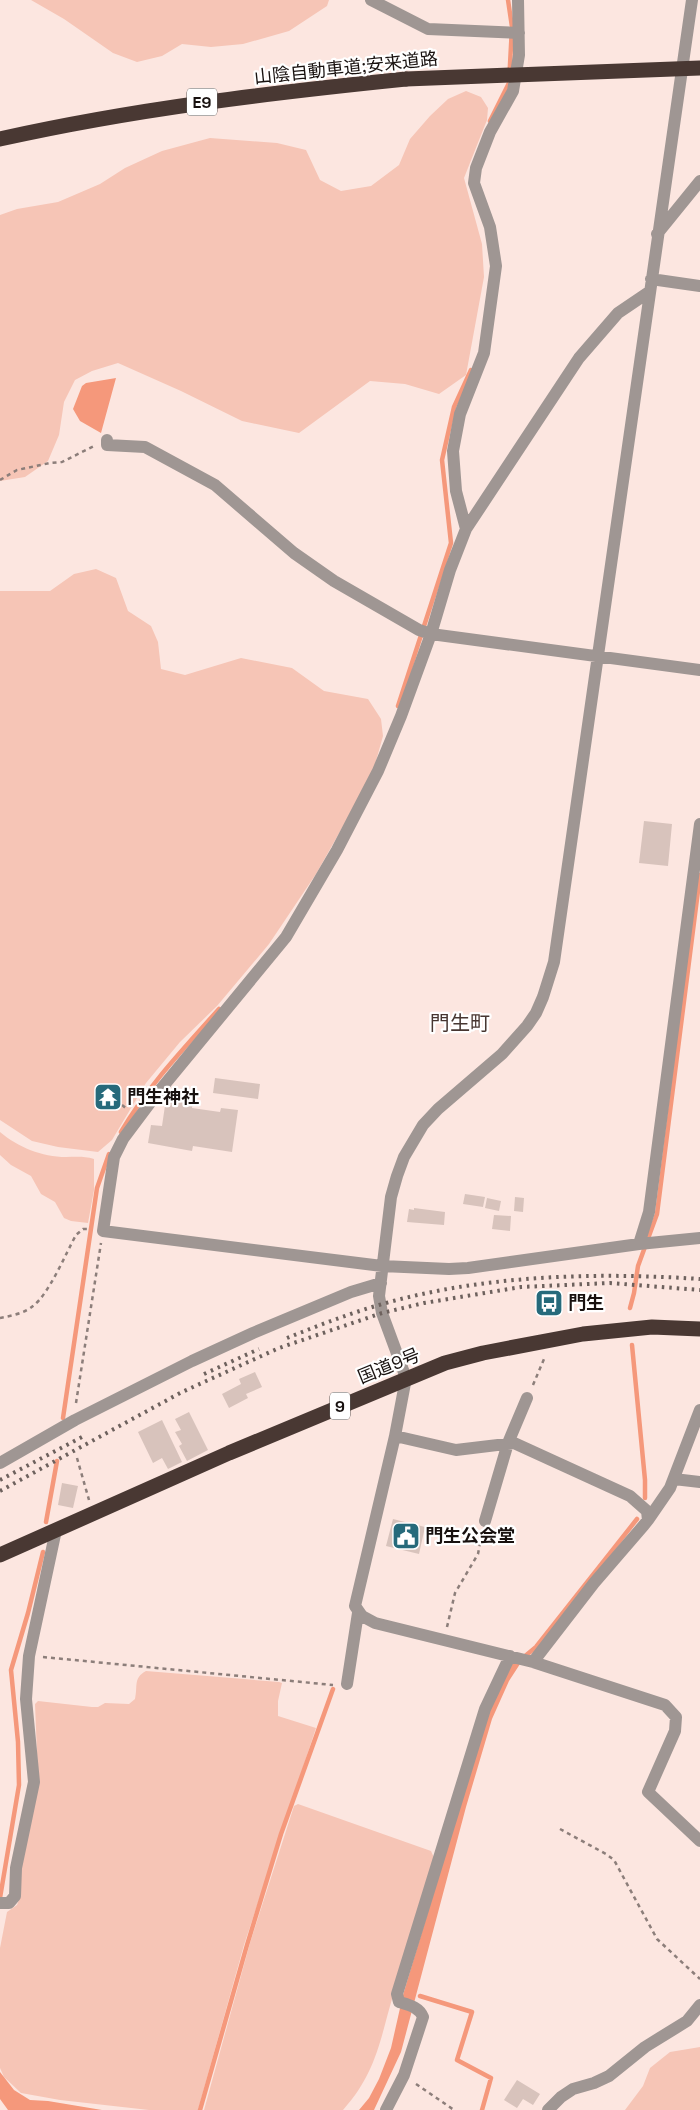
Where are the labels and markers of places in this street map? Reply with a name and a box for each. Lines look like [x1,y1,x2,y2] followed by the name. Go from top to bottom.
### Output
[93,1082,123,1112] temple icon: 門生神社
[127,1085,199,1108] place label: 門生神社
[534,1288,564,1318] bus stop icon: 門生
[568,1291,604,1314] place label: 門生
[391,1521,421,1551] public building icon: 門生公会堂
[425,1524,515,1547] place label: 門生公会堂

